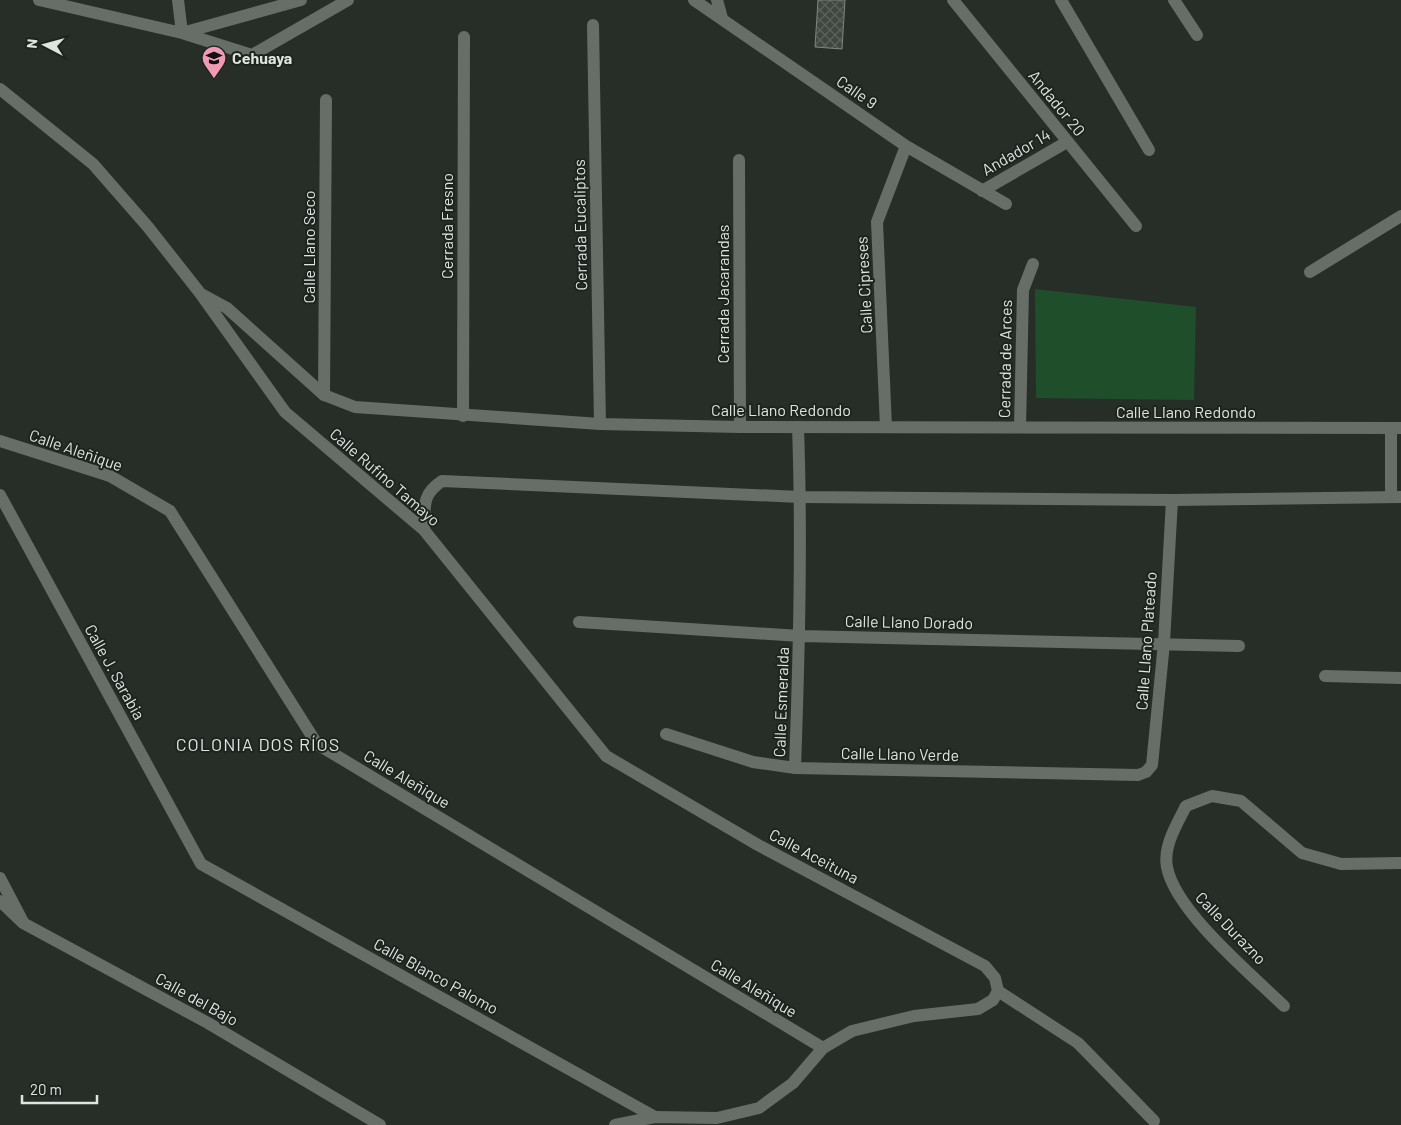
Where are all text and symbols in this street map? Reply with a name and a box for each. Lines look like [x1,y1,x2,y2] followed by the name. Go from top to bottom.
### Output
[20,20,70,70] north arrow
[23,38,41,49] text: N
[201,45,227,79] school or university icon: Cehuaya
[232,48,292,67] place label: Cehuaya
[1025,66,1090,139] street label: Andador 20
[833,71,881,112] street label: Calle 9
[978,124,1053,179] street label: Andador 14
[569,159,590,291] street label: Cerrada Eucaliptos
[437,173,456,279] street label: Cerrada Fresno
[299,190,318,304] street label: Calle Llano Seco
[713,224,732,364] street label: Cerrada Jacarandas
[851,236,876,334] street label: Calle Cipreses
[994,300,1015,418] street label: Cerrada de Arces
[711,400,851,419] street label: Calle Llano Redondo
[1116,402,1256,421] street label: Calle Llano Redondo
[326,424,444,530] street label: Calle Rufino Tamayo
[27,425,125,474] street label: Calle Aleñique
[1131,571,1160,711] street label: Calle Llano Plateado
[845,611,973,632] street label: Calle Llano Dorado
[81,621,149,723] street label: Calle J. Sarabia
[769,646,792,758] street label: Calle Esmeralda
[176,733,340,755] district label: COLONIA DOS RÍOS
[841,743,959,764] street label: Calle Llano Verde
[361,745,454,812] street label: Calle Aleñique
[766,824,862,887] street label: Calle Aceituna
[1192,887,1271,968] street label: Calle Durazno
[371,933,502,1018] street label: Calle Blanco Palomo
[708,954,801,1021] street label: Calle Aleñique
[153,968,242,1029] street label: Calle del Bajo
[22,1072,98,1104] scale bar
[30,1080,62,1098] text: 20 m

